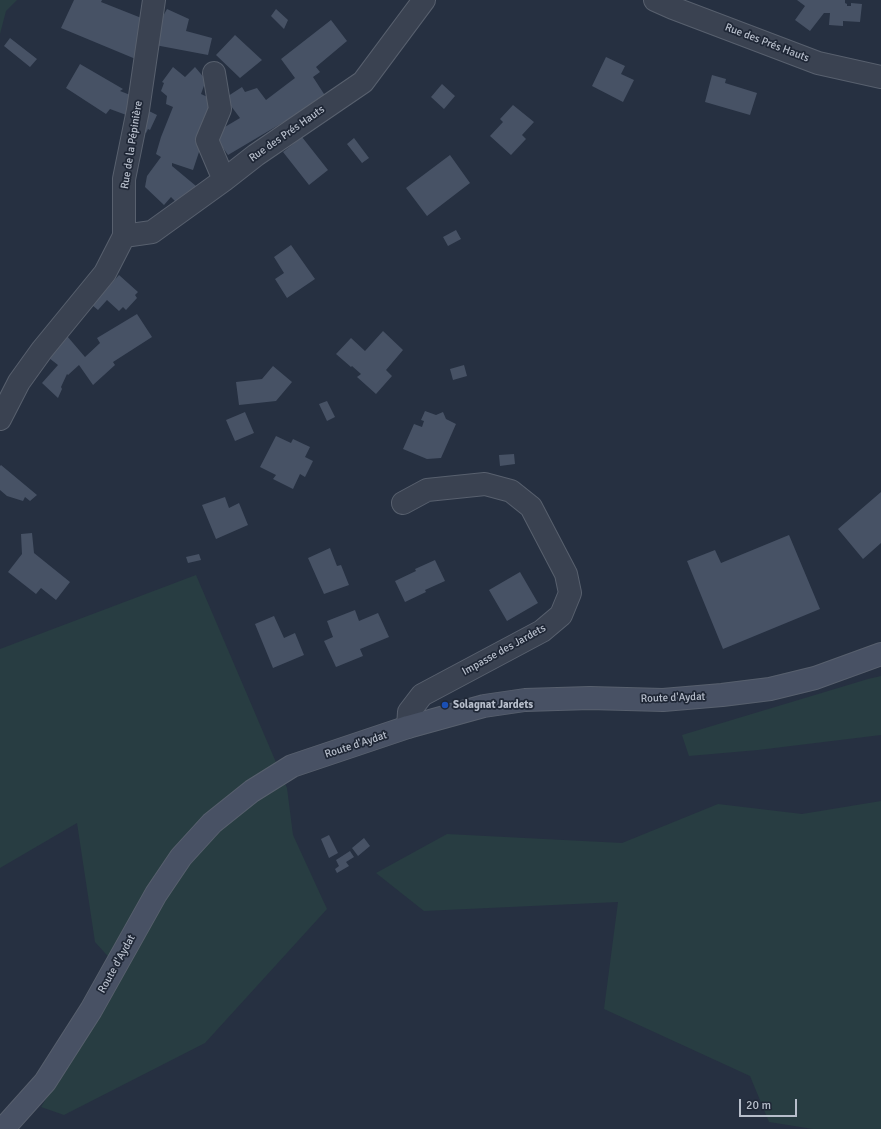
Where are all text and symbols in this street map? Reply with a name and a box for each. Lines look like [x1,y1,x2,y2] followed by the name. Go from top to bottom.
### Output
[723,21,811,65] street label: Rue des Prés Hauts
[118,100,146,190] street label: Rue de la Pépinière
[247,103,327,165] street label: Rue des Prés Hauts
[460,622,548,678] street label: Impasse des Jardets
[640,690,706,706] street label: Route d'Aydat
[453,698,533,712] place label: Solagnat Jardets
[440,700,450,710] marker: Solagnat Jardets
[323,729,389,761] street label: Route d'Aydat
[96,932,138,996] street label: Route d'Aydat
[741,1091,799,1117] scale bar
[746,1098,771,1113] text: 20 m

